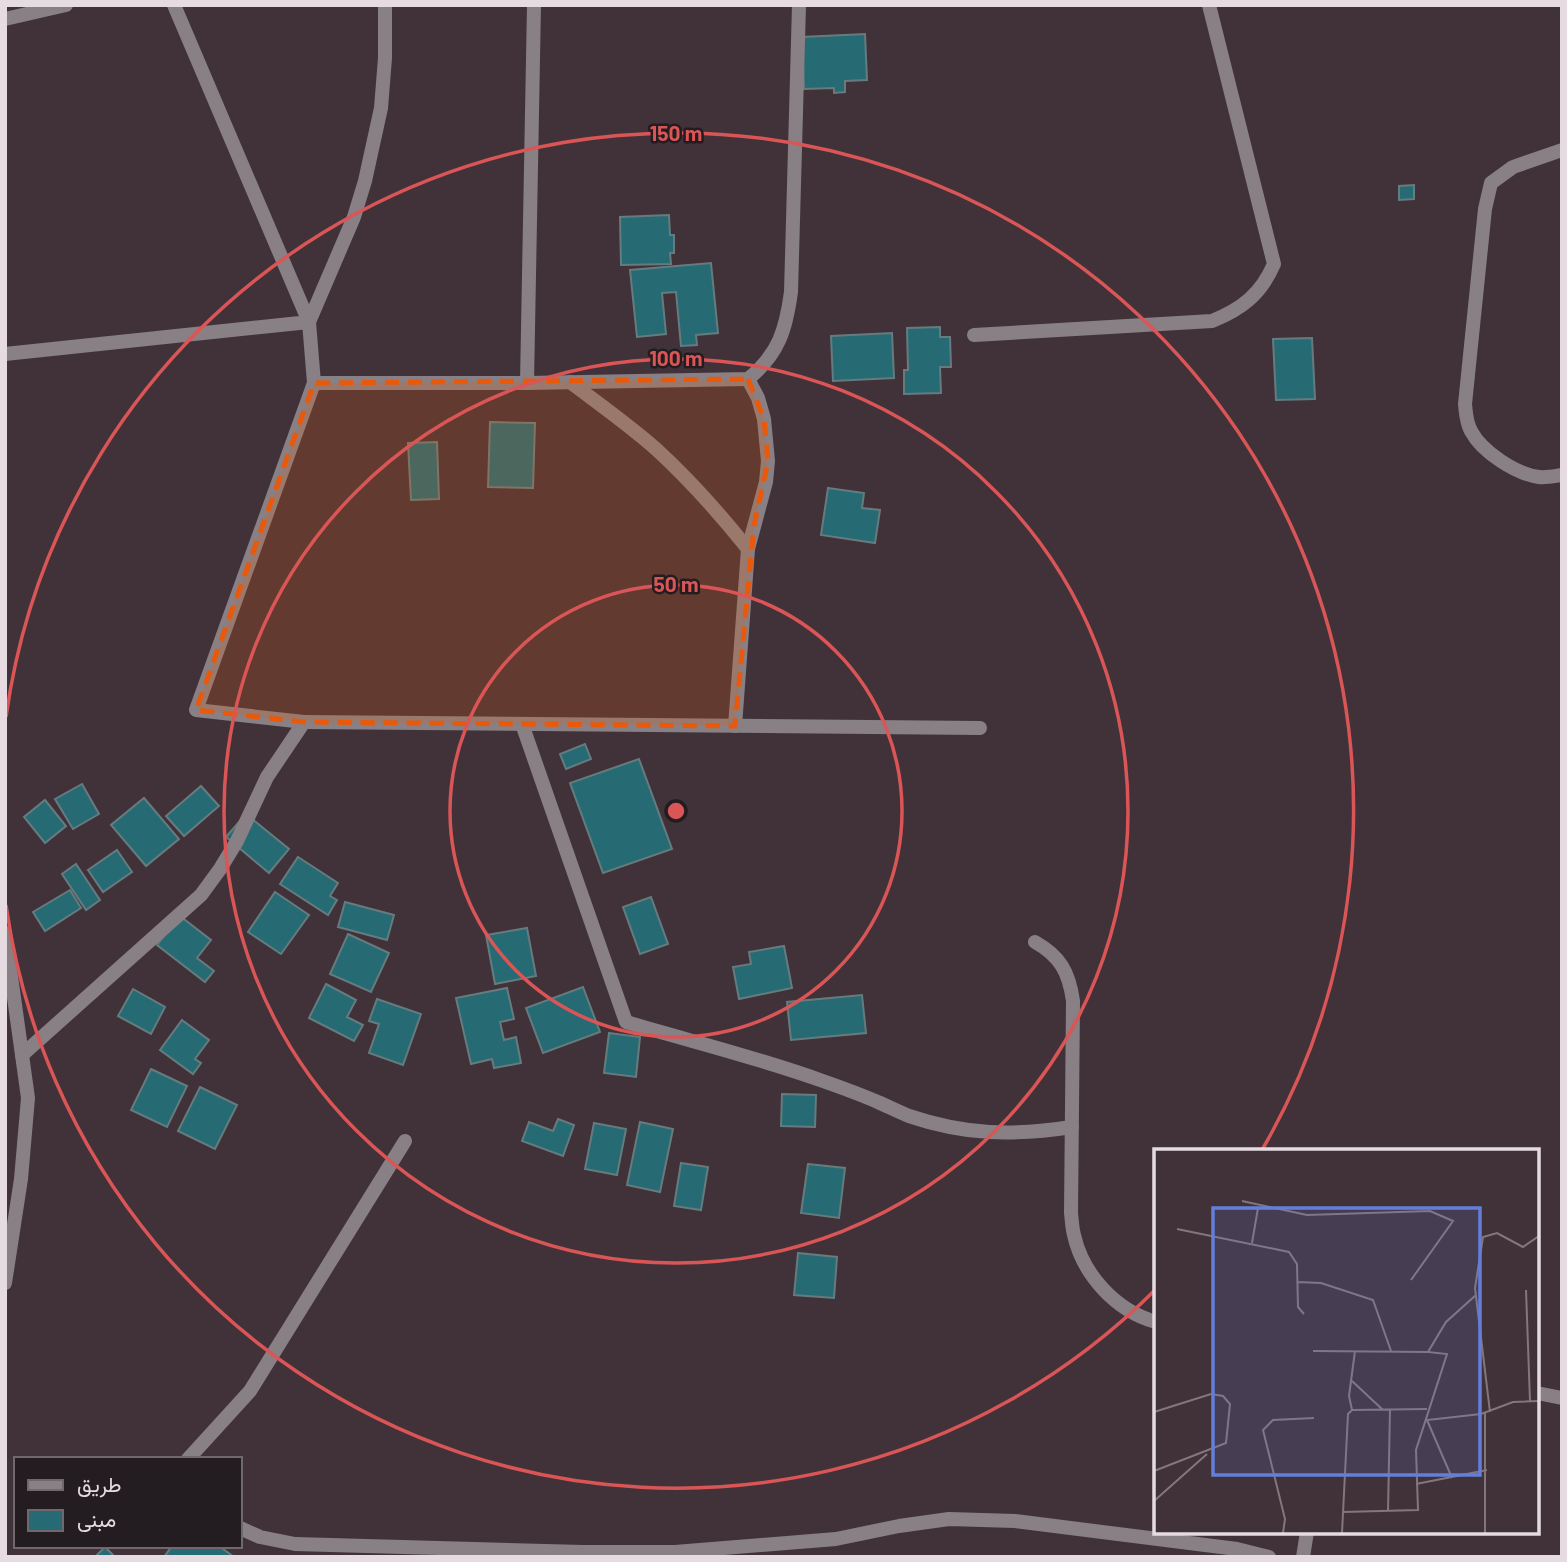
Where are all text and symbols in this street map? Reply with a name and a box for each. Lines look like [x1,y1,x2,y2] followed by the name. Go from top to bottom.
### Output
[650,120,702,145] text: 150 m
[649,345,703,370] text: 100 m
[653,571,699,596] text: 50 m
[664,799,688,823] centre of rings
[1154,1149,1539,1534] inset map
[14,1457,242,1548] legend
[77,1471,122,1498] text: طريق
[77,1506,116,1532] text: مبنى

